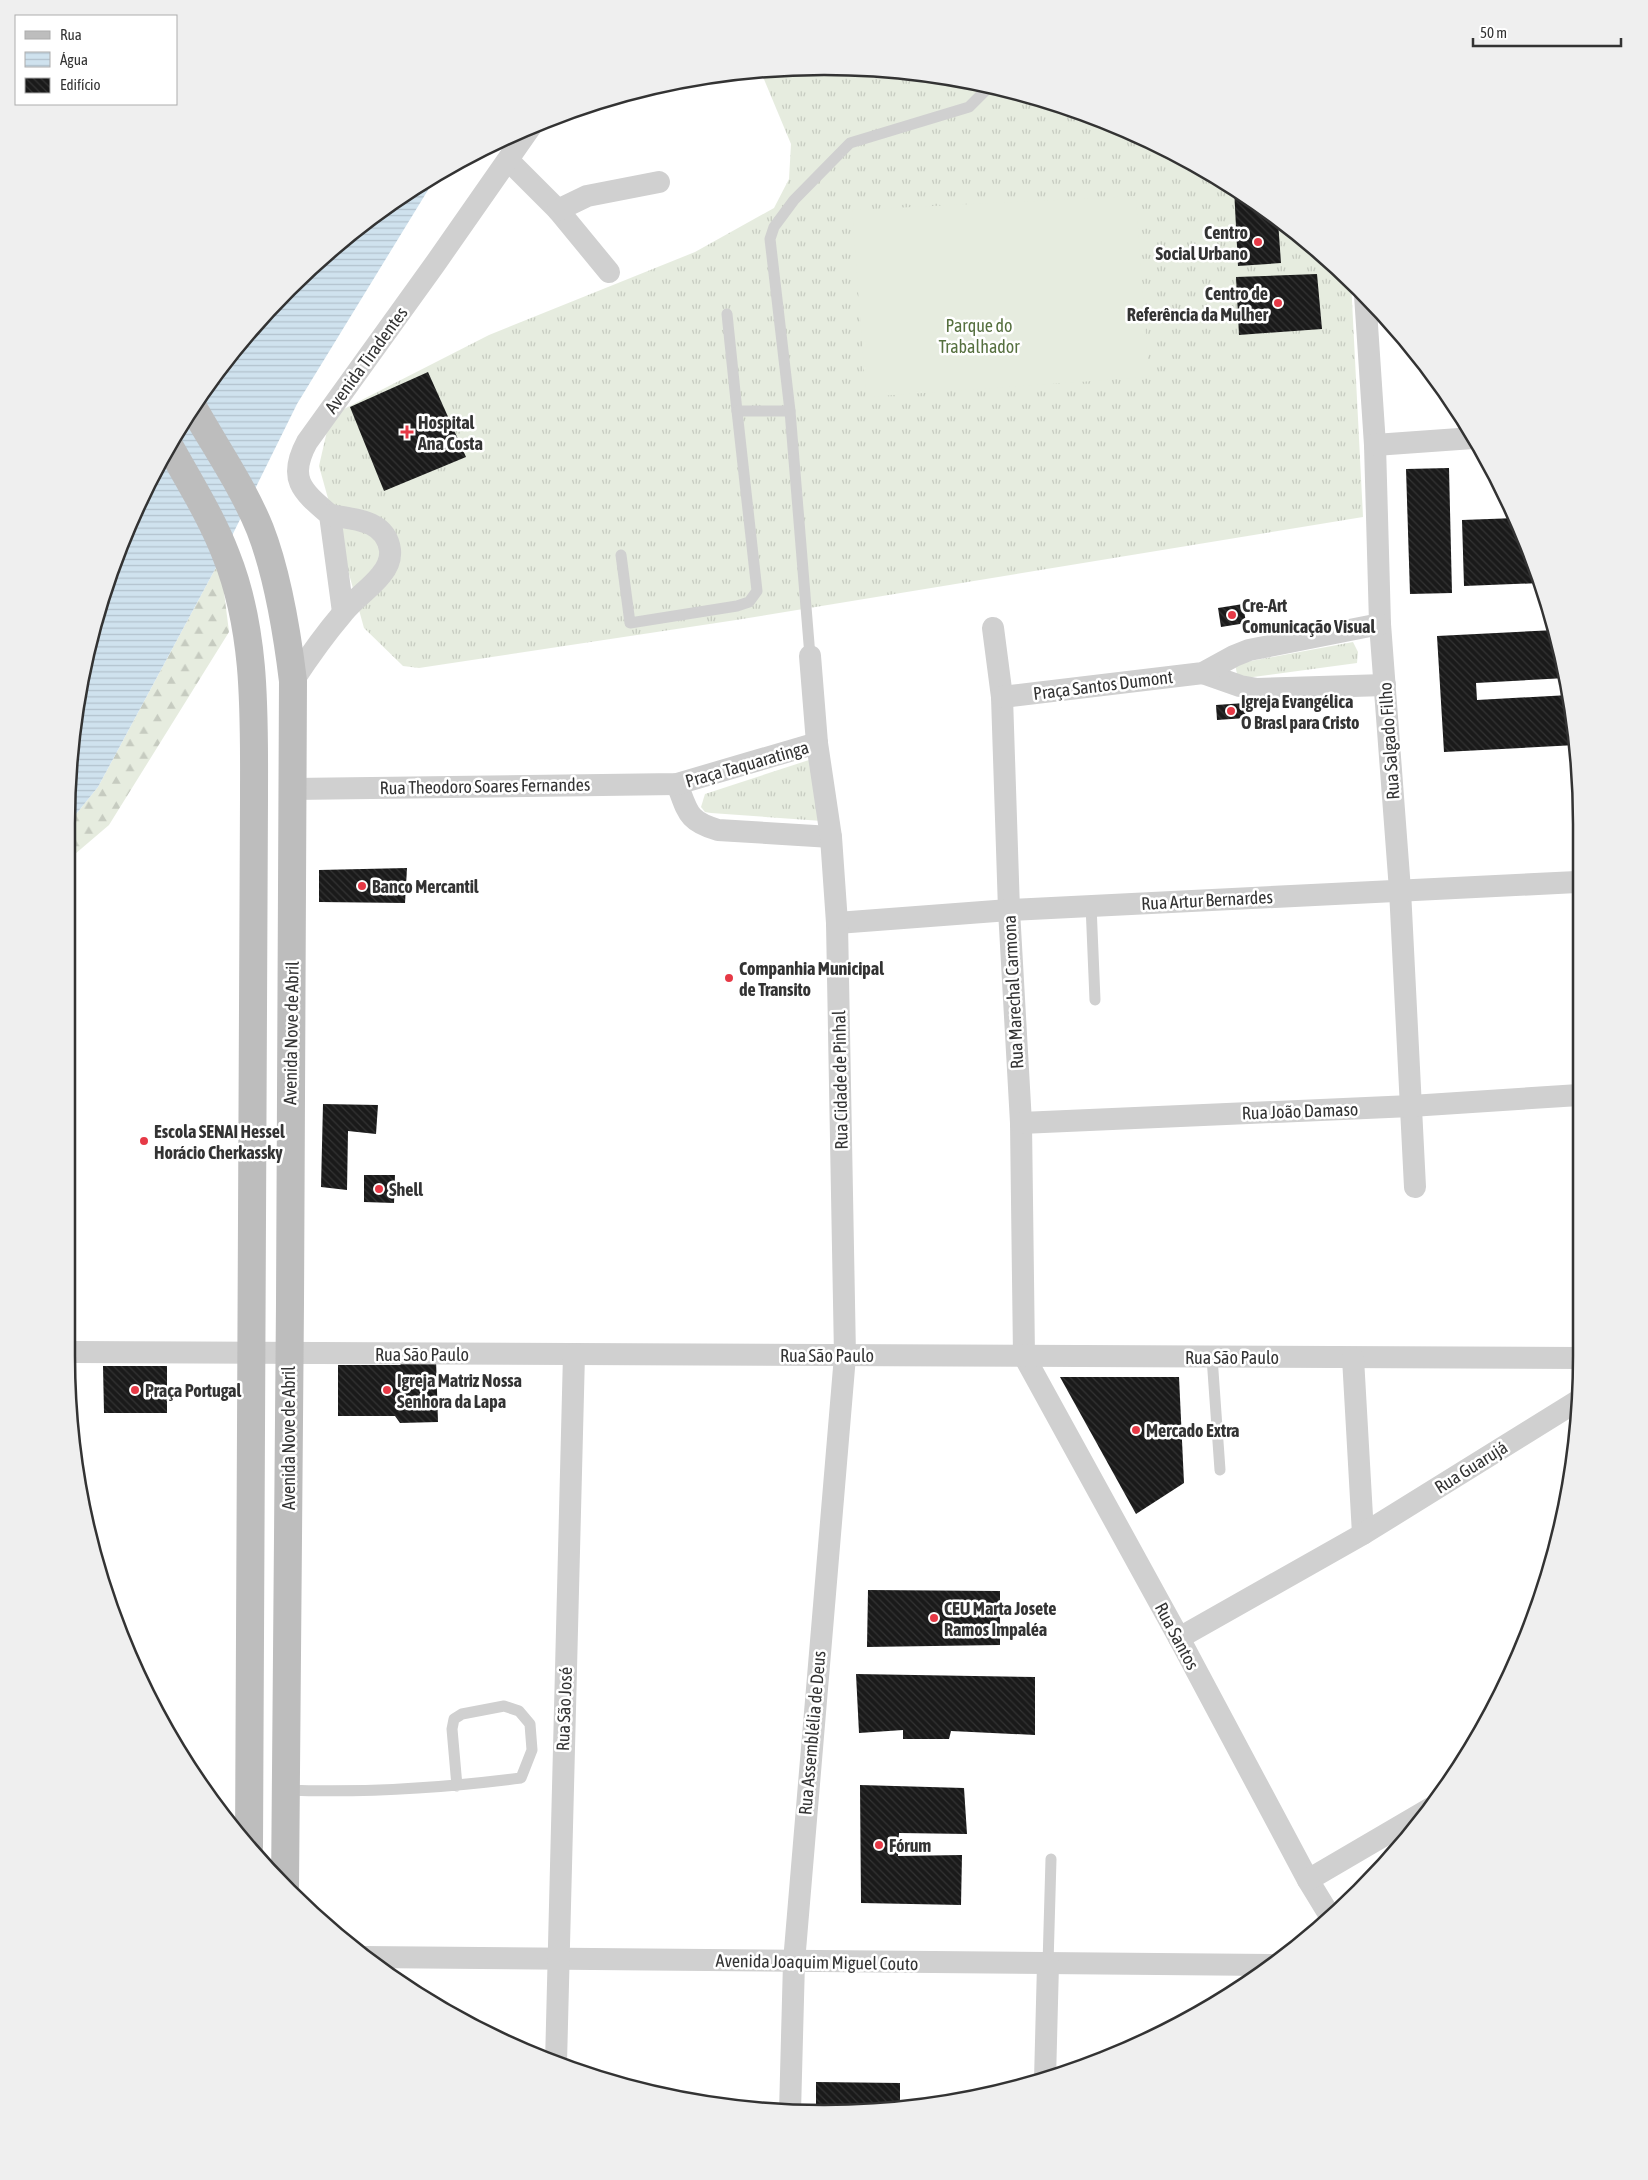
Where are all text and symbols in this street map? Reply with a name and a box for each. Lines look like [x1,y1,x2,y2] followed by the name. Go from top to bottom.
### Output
[15,15,178,105] legend
[1473,15,1620,47] scale bar
[1480,24,1507,41] text: 50 m
[60,26,82,43] text: Rua
[60,51,88,68] text: Água
[60,76,101,93] text: Edifício
[1156,222,1248,264] place label: Centro Social Urbano
[1252,236,1264,248] marker: Centro Social Urbano
[1127,283,1269,325] place label: Centro de Referência da Mulher
[1272,297,1284,309] marker: Centro de Referência da Mulher
[320,303,412,417] street label: Avenida Tiradentes
[938,315,1020,357] park label: Parque do Trabalhador
[417,412,483,454] place label: Hospital Ana Costa
[400,425,414,439] marker: Hospital Ana Costa
[1242,595,1375,637] place label: Cre-Art Comunicação Visual
[1226,609,1238,621] marker: Cre-Art Comunicação Visual
[1032,666,1174,704] street label: Praça Santos Dumont
[1374,682,1404,800] street label: Rua Salgado Filho
[1241,691,1359,733] place label: Igreja Evangélica O Brasl para Cristo
[1225,705,1237,717] marker: Igreja Evangélica O Brasl para Cristo
[683,736,811,792] street label: Praça Taquaratinga
[380,774,590,798] street label: Rua Theodoro Soares Fernandes
[372,876,479,897] place label: Banco Mercantil
[356,880,368,892] marker: Banco Mercantil
[1141,886,1273,914] street label: Rua Artur Bernardes
[998,915,1028,1069] street label: Rua Marechal Carmona
[739,958,884,1000] place label: Companhia Municipal de Transito
[279,961,303,1105] street label: Avenida Nove de Abril
[723,972,735,984] marker: Companhia Municipal de Transito
[828,1010,852,1150] street label: Rua Cidade de Pinhal
[1241,1098,1359,1124] street label: Rua João Damaso
[154,1121,285,1163] place label: Escola SENAI Hessel Horácio Cherkassky
[138,1135,150,1147] marker: Escola SENAI Hessel Horácio Cherkassky
[389,1179,423,1200] place label: Shell
[373,1183,385,1195] marker: Shell
[375,1344,469,1365] street label: Rua São Paulo
[780,1345,874,1366] street label: Rua São Paulo
[1185,1347,1279,1368] street label: Rua São Paulo
[278,1366,299,1510] street label: Avenida Nove de Abril
[397,1370,522,1412] place label: Igreja Matriz Nossa Senhora da Lapa
[145,1380,241,1401] place label: Praça Portugal
[129,1384,141,1396] marker: Praça Portugal
[381,1384,393,1396] marker: Igreja Matriz Nossa Senhora da Lapa
[1146,1420,1239,1441] place label: Mercado Extra
[1130,1424,1142,1436] marker: Mercado Extra
[1431,1436,1511,1498] street label: Rua Guarujá
[944,1598,1056,1640] place label: CEU Marta Josete Ramos Impaléa
[1151,1599,1203,1673] street label: Rua Santos
[928,1612,940,1624] marker: CEU Marta Josete Ramos Impaléa
[794,1650,830,1816] street label: Rua Assemblélia de Deus
[552,1667,576,1751] street label: Rua São José
[889,1835,931,1856] place label: Fórum
[873,1839,885,1851] marker: Fórum
[716,1950,918,1974] street label: Avenida Joaquim Miguel Couto

